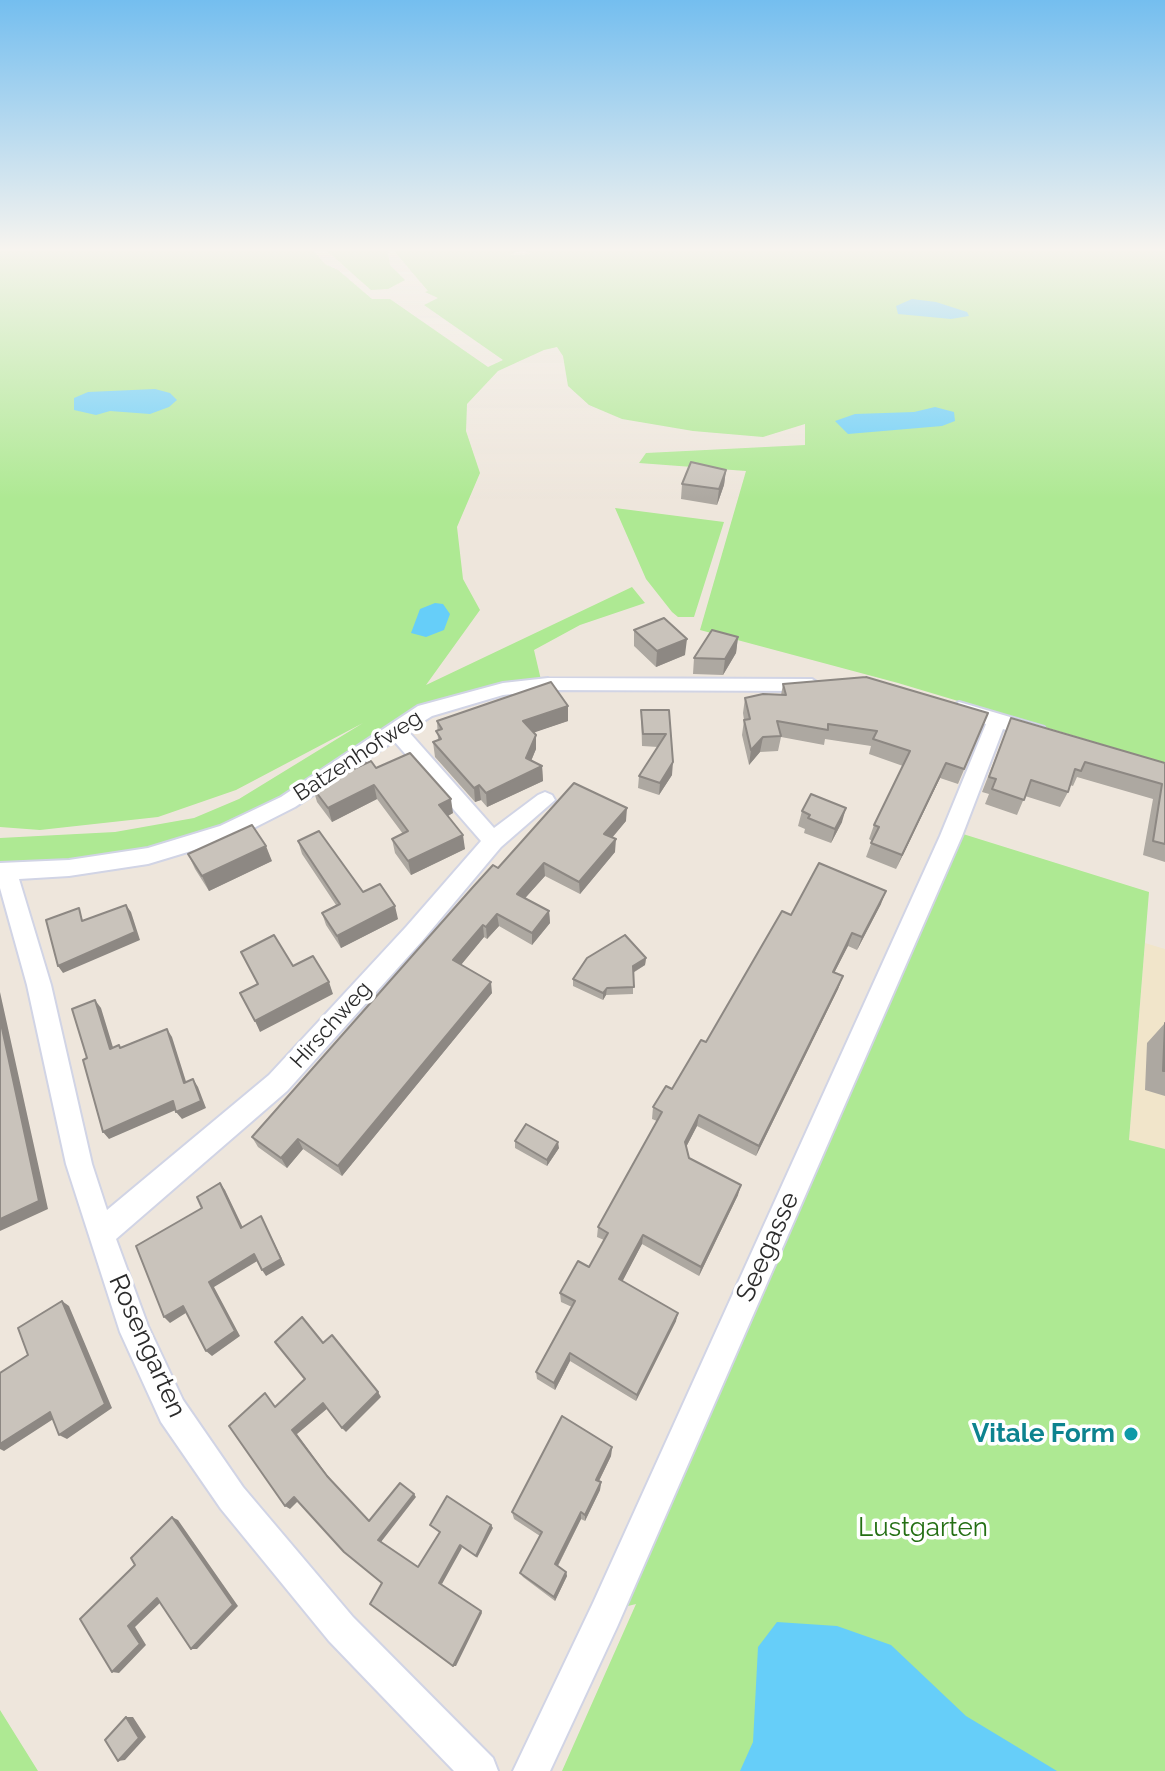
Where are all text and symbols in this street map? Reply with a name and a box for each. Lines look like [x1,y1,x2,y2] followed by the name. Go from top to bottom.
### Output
[289,705,427,807] street label: Batzenhofweg
[285,976,377,1074] street label: Hirschweg
[730,1187,806,1307] street label: Seegasse
[102,1270,192,1422] street label: Rosengarten
[972,1418,1115,1450] place label: Vitale Form
[1122,1425,1140,1443] marker: Vitale Form
[858,1512,988,1544] park label: Lustgarten

